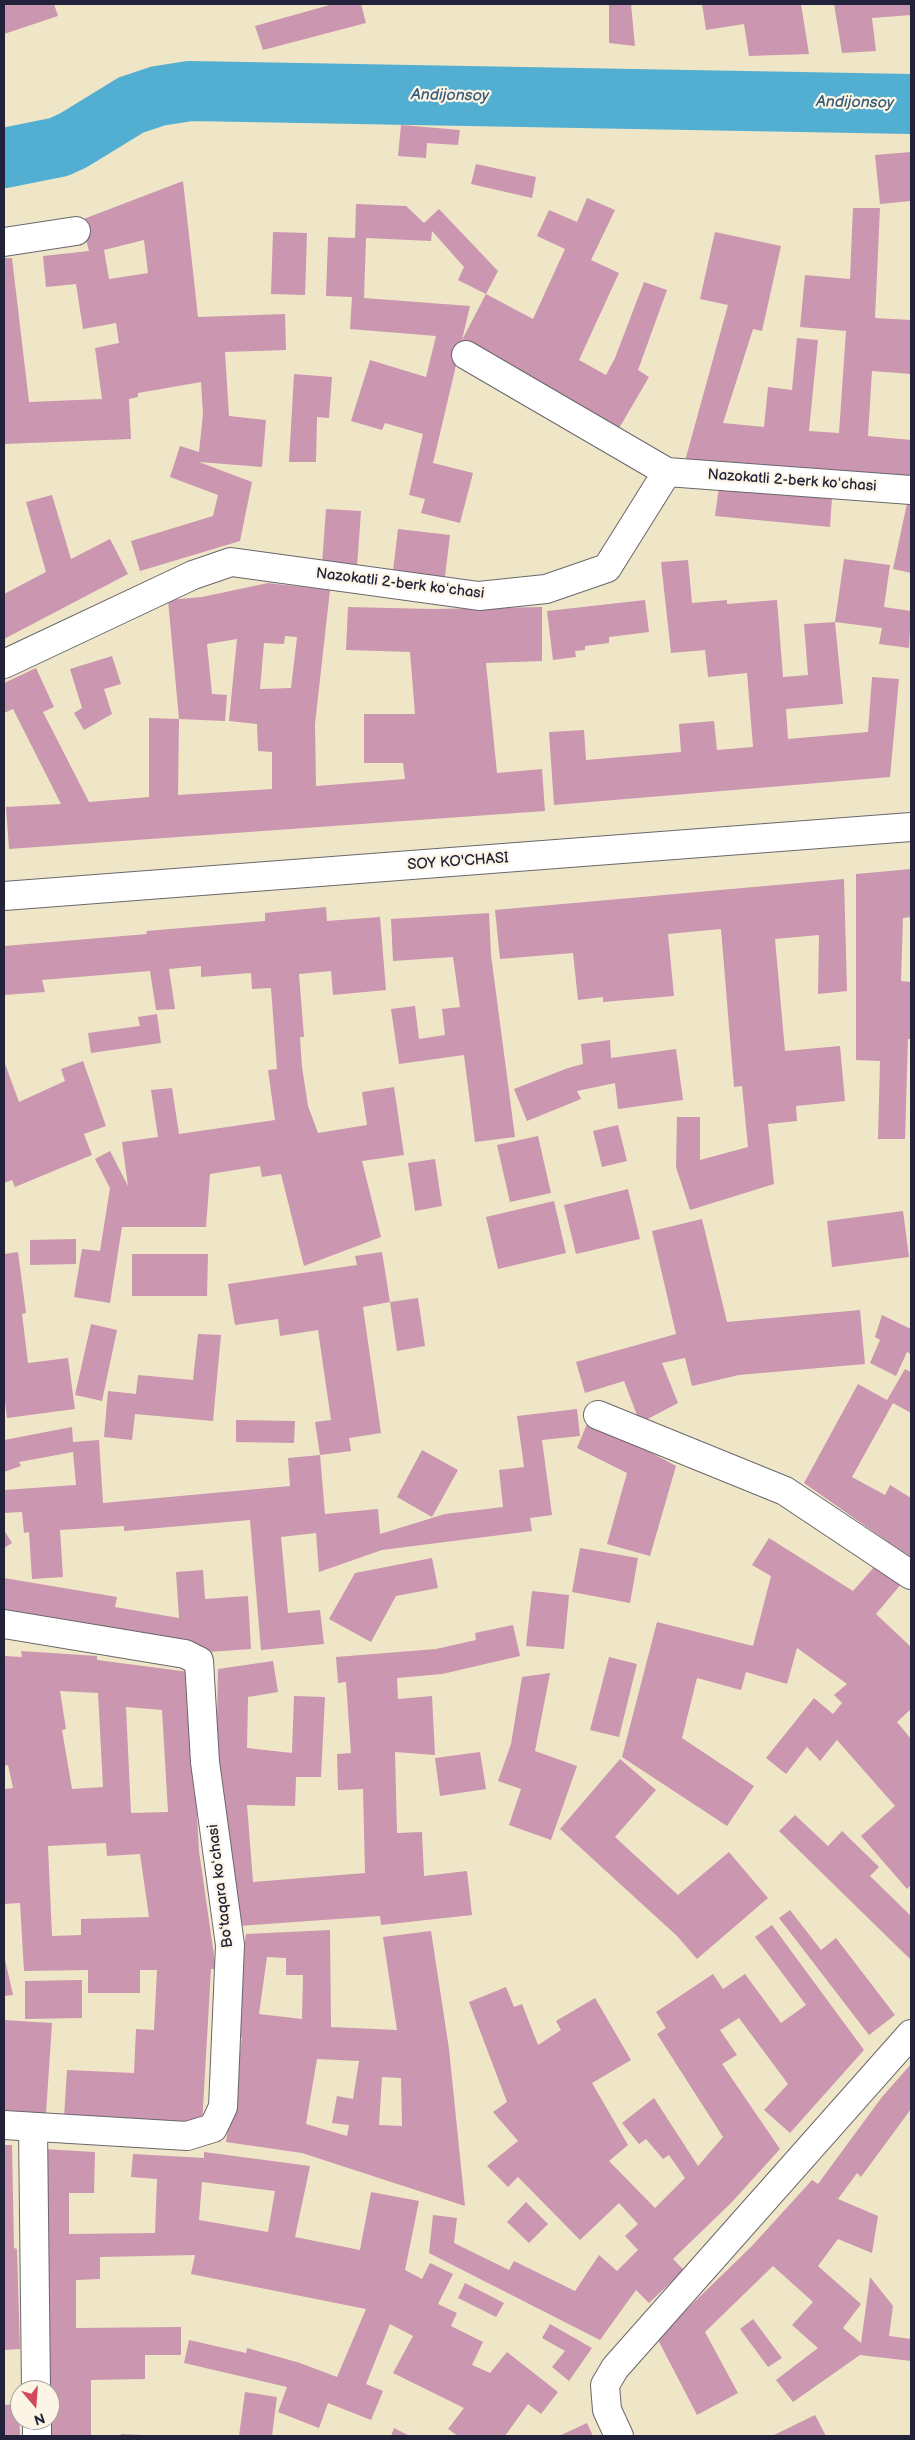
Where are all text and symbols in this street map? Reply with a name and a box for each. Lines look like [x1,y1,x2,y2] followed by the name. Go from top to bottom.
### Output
[411,86,489,106] water label: Andijonsoy
[816,93,894,113] water label: Andijonsoy
[707,466,877,496] street label: Nazokatli 2-berk koʻchasi
[315,565,485,603] street label: Nazokatli 2-berk koʻchasi
[407,849,509,875] street label: SOY KO'CHASI
[204,1823,238,1949] street label: Boʻtaqara koʻchasi
[10,2380,60,2430] north arrow
[32,2409,47,2428] text: N

